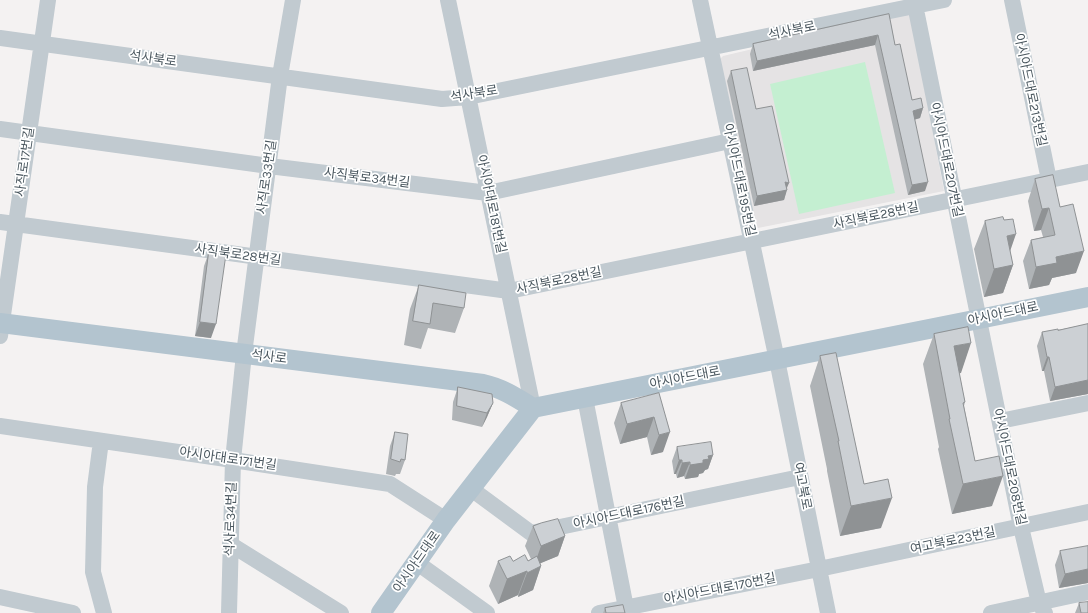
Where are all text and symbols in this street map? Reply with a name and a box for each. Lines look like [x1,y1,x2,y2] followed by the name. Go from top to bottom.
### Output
[767,18,817,44] street label: 석사북로
[1010,32,1050,148] street label: 아시아드대로213번길
[128,48,178,70] street label: 석사북로
[449,83,499,105] street label: 석사북로
[926,101,966,219] street label: 아시아드대로207번길
[719,122,759,238] street label: 아시아드대로195번길
[12,126,38,198] street label: 사직로17번길
[254,139,280,215] street label: 사직로33번길
[473,153,509,255] street label: 아시아대로181번길
[323,165,411,191] street label: 사직북로34번길
[832,199,920,233] street label: 사직북로28번길
[194,241,282,269] street label: 사직북로28번길
[515,264,603,298] street label: 사직북로28번길
[966,299,1040,329] street label: 아시아드대로
[250,347,288,367] street label: 석사로
[648,363,722,393] street label: 아시아드대로
[989,407,1029,527] street label: 아시아드대로208번길
[178,444,278,474] street label: 아시아대로171번길
[790,461,814,511] street label: 여고북로
[222,481,240,557] street label: 석사로34번길
[572,494,686,532] street label: 아시아드대로176번길
[909,524,997,558] street label: 여고북로23번길
[390,528,444,596] street label: 아시아드대로
[663,570,777,608] street label: 아시아드대로170번길

